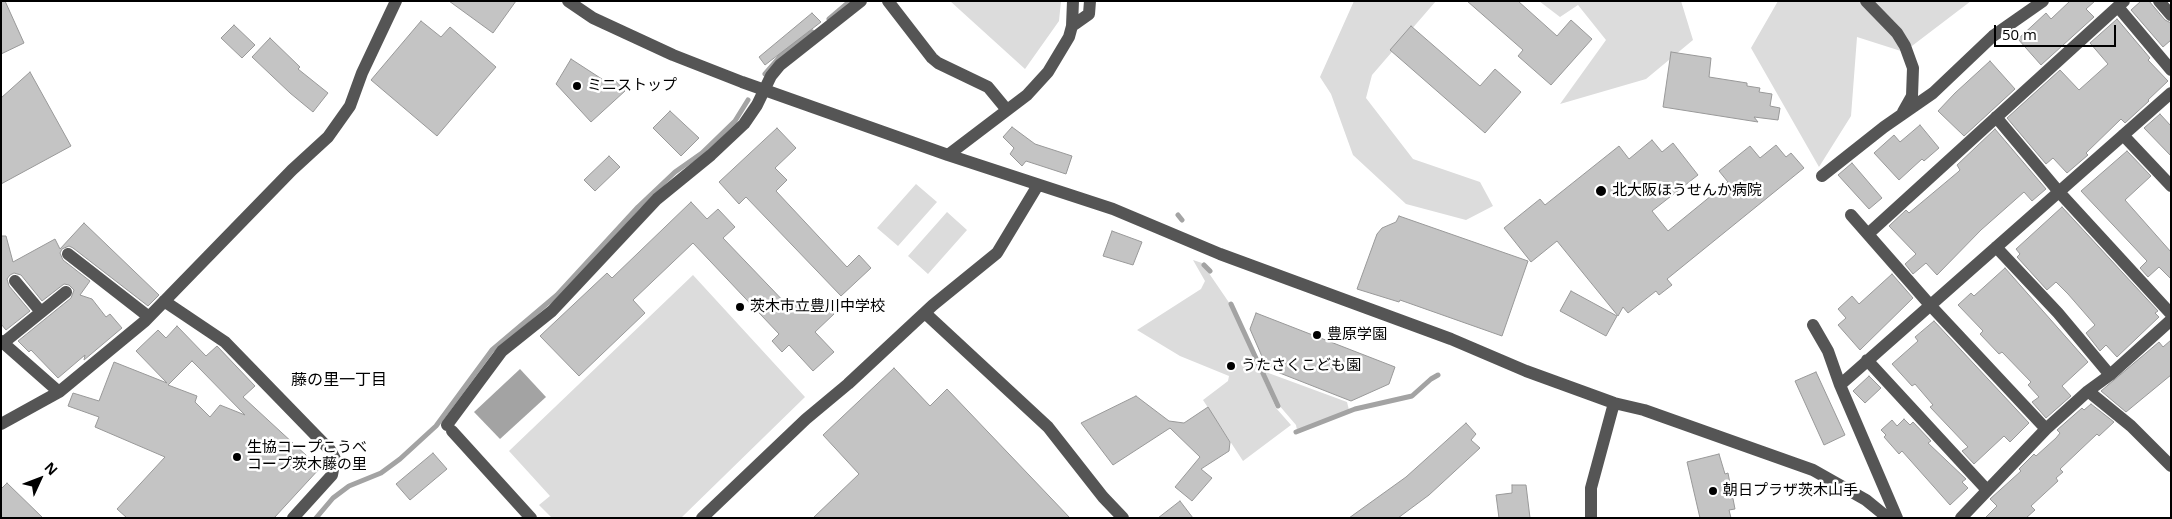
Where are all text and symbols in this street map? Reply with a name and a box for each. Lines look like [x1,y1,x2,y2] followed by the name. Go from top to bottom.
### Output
[1997,15,2120,47] scale bar
[2002,24,2037,44] text: 50 m
[587,77,677,95] place label: ミニストップ
[571,80,583,92] marker: ミニストップ
[1612,182,1762,200] place label: 北大阪ほうせんか病院
[1594,184,1608,198] marker: 北大阪ほうせんか病院
[750,298,885,316] place label: 茨木市立豊川中学校
[734,301,746,313] marker: 茨木市立豊川中学校
[1327,326,1387,344] place label: 豊原学園
[1311,329,1323,341] marker: 豊原学園
[1241,357,1361,375] place label: うたさくこども園
[1225,360,1237,372] marker: うたさくこども園
[291,370,387,390] district label: 藤の里一丁目
[247,439,367,474] place label: 生協コープこうべ コープ茨木藤の里
[231,451,243,463] marker: 生協コープこうべ コープ茨木藤の里
[15,454,65,504] north arrow
[40,458,62,479] text: N
[1723,482,1858,500] place label: 朝日プラザ茨木山手
[1707,485,1719,497] marker: 朝日プラザ茨木山手

